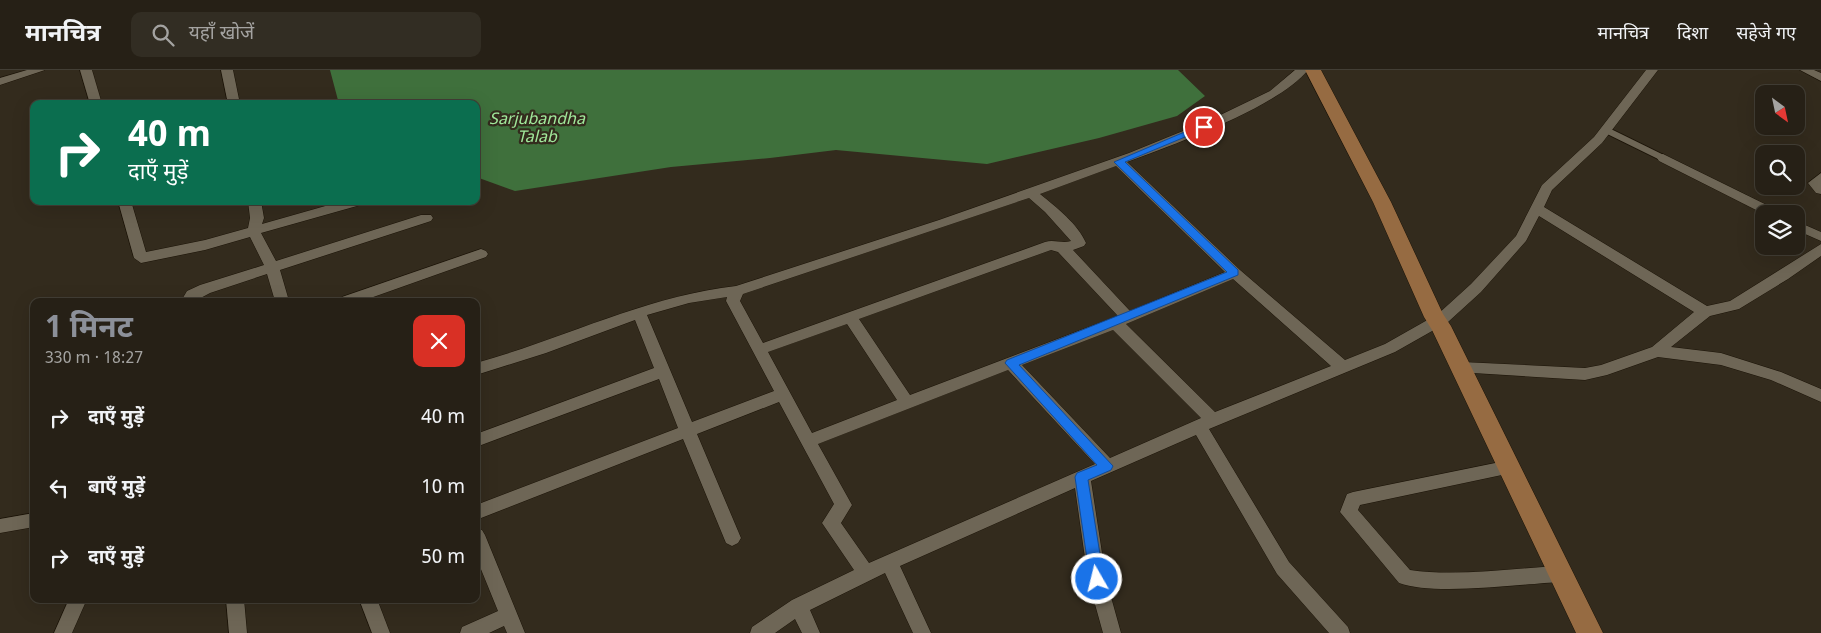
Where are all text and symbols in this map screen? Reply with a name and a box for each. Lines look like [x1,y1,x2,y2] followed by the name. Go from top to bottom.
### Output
[131,12,481,57] search box
[25,19,101,51] text: मानचित्र
[149,21,177,49] icon: search
[189,22,254,47] text: यहाँ खोजें
[1598,23,1649,46] text: मानचित्र
[1677,23,1708,46] text: दिशा
[1736,23,1796,46] text: सहेजे गए
[1755,85,1805,135] north arrow
[1755,85,1805,255] map controls
[1183,106,1225,148] pin
[489,110,586,149] water label: Sarjubandha Talab
[1190,113,1218,141] icon: arrive
[128,115,211,160] text: 40 m
[45,120,110,185] icon: right
[1755,145,1805,195] button: search
[128,159,188,188] text: दाएँ मुड़ें
[1755,205,1805,255] button: layers
[45,310,133,349] text: 1 मिनट
[413,315,465,367] button: close
[45,349,143,370] text: 330 m · 18:27
[45,404,73,432] icon: right
[88,406,144,431] text: दाएँ मुड़ें
[421,406,465,431] text: 40 m
[45,474,73,502] icon: left
[88,476,145,501] text: बाएँ मुड़ें
[421,476,465,501] text: 10 m
[45,544,73,572] icon: right
[88,546,144,571] text: दाएँ मुड़ें
[421,546,465,571] text: 50 m
[1070,552,1122,604] position arrow

